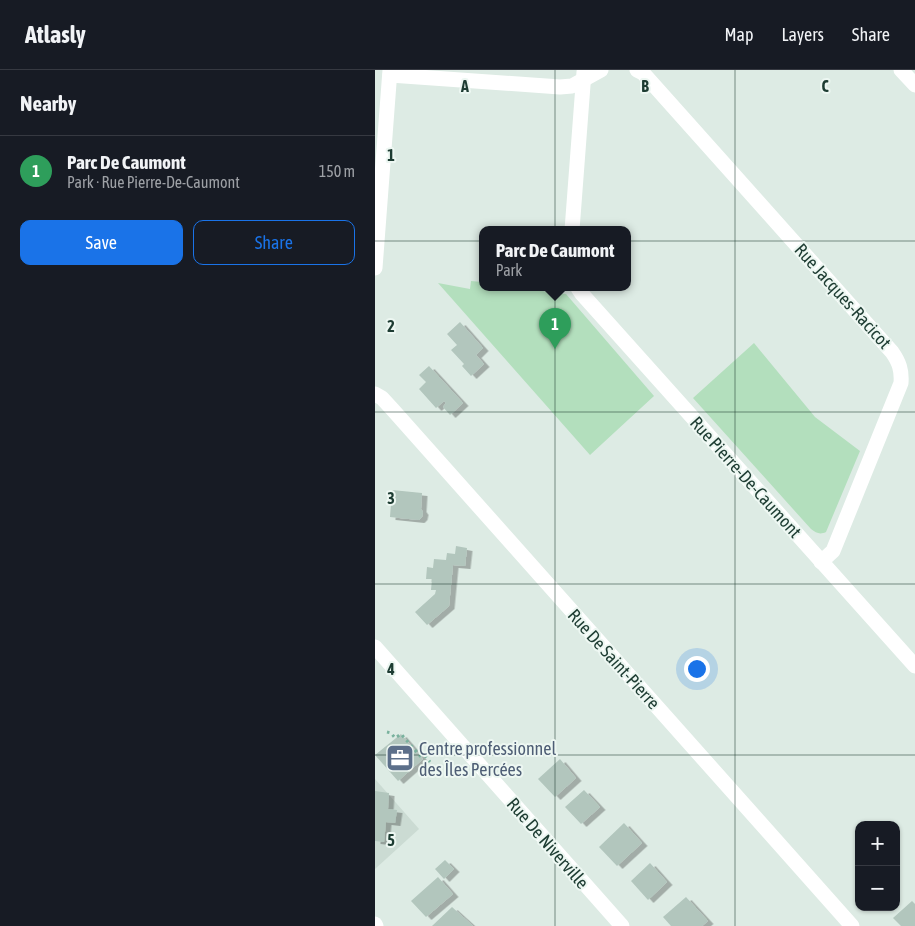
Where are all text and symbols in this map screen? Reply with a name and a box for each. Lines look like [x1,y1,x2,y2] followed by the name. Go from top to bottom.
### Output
[25,21,86,48] text: Atlasly
[724,24,753,45] text: Map
[781,24,824,45] text: Layers
[852,24,890,45] text: Share
[460,77,469,95] text: A
[641,77,649,95] text: B
[821,77,829,95] text: C
[20,91,76,115] text: Nearby
[387,146,395,164] text: 1
[67,151,186,173] text: Parc De Caumont
[32,162,40,180] text: 1
[319,162,355,180] text: 150 m
[67,173,240,191] text: Park · Rue Pierre-De-Caumont
[20,220,183,265] button: Save
[193,220,355,265] button: Share
[479,226,631,291] popup
[496,239,614,261] text: Parc De Caumont
[790,239,896,353] street label: Rue Jacques-Racicot
[496,261,522,279] text: Park
[539,308,571,349] pin: 1
[387,317,395,335] text: 2
[686,412,806,542] street label: Rue Pierre-De-Caumont
[387,489,395,507] text: 3
[564,605,664,713] street label: Rue De Saint-Pierre
[684,656,710,682] your location
[386,660,395,678] text: 4
[419,738,557,780] place label: Centre professionnel des Îles Percées
[385,743,415,773] office icon: Centre professionnel des Îles Percées
[503,793,593,893] street label: Rue De Niverville
[855,821,900,911] map controls
[855,821,900,866] button: +
[387,831,395,849] text: 5
[855,866,900,911] button: −

